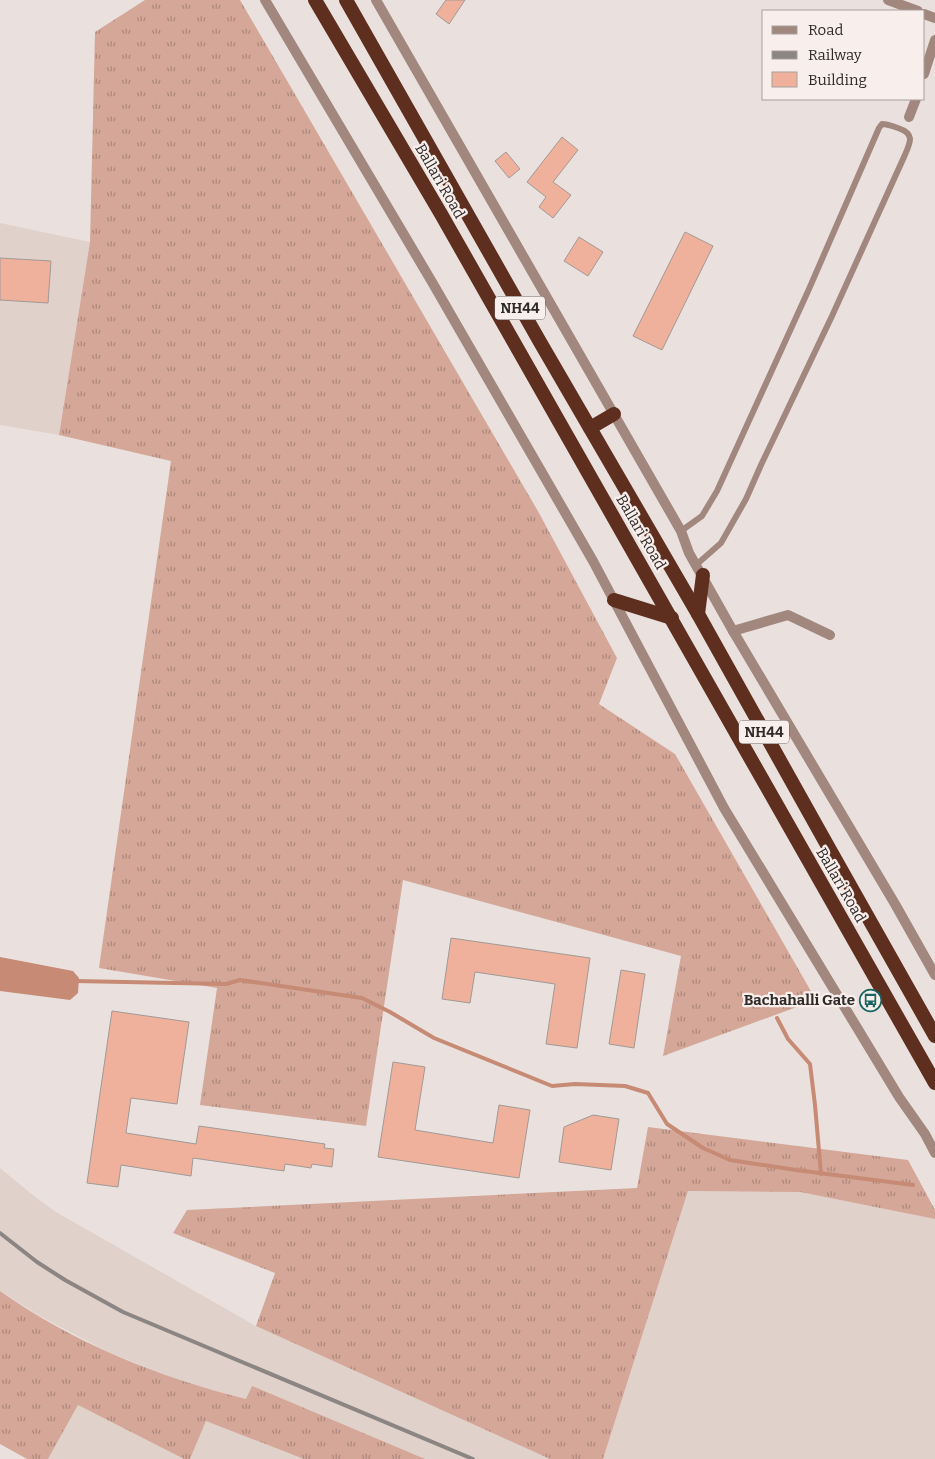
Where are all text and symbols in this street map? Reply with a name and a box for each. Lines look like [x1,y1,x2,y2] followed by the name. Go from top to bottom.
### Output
[762,10,925,100] legend
[808,21,843,39] text: Road
[808,46,862,64] text: Railway
[808,71,867,89] text: Building
[411,140,469,222] street label: Ballari Road
[495,296,545,320] road number: NH44
[612,491,670,573] street label: Ballari Road
[739,720,789,744] road number: NH44
[812,844,870,926] street label: Ballari Road
[859,988,883,1012] bus stop icon: Bachahalli Gate
[744,991,855,1009] place label: Bachahalli Gate

